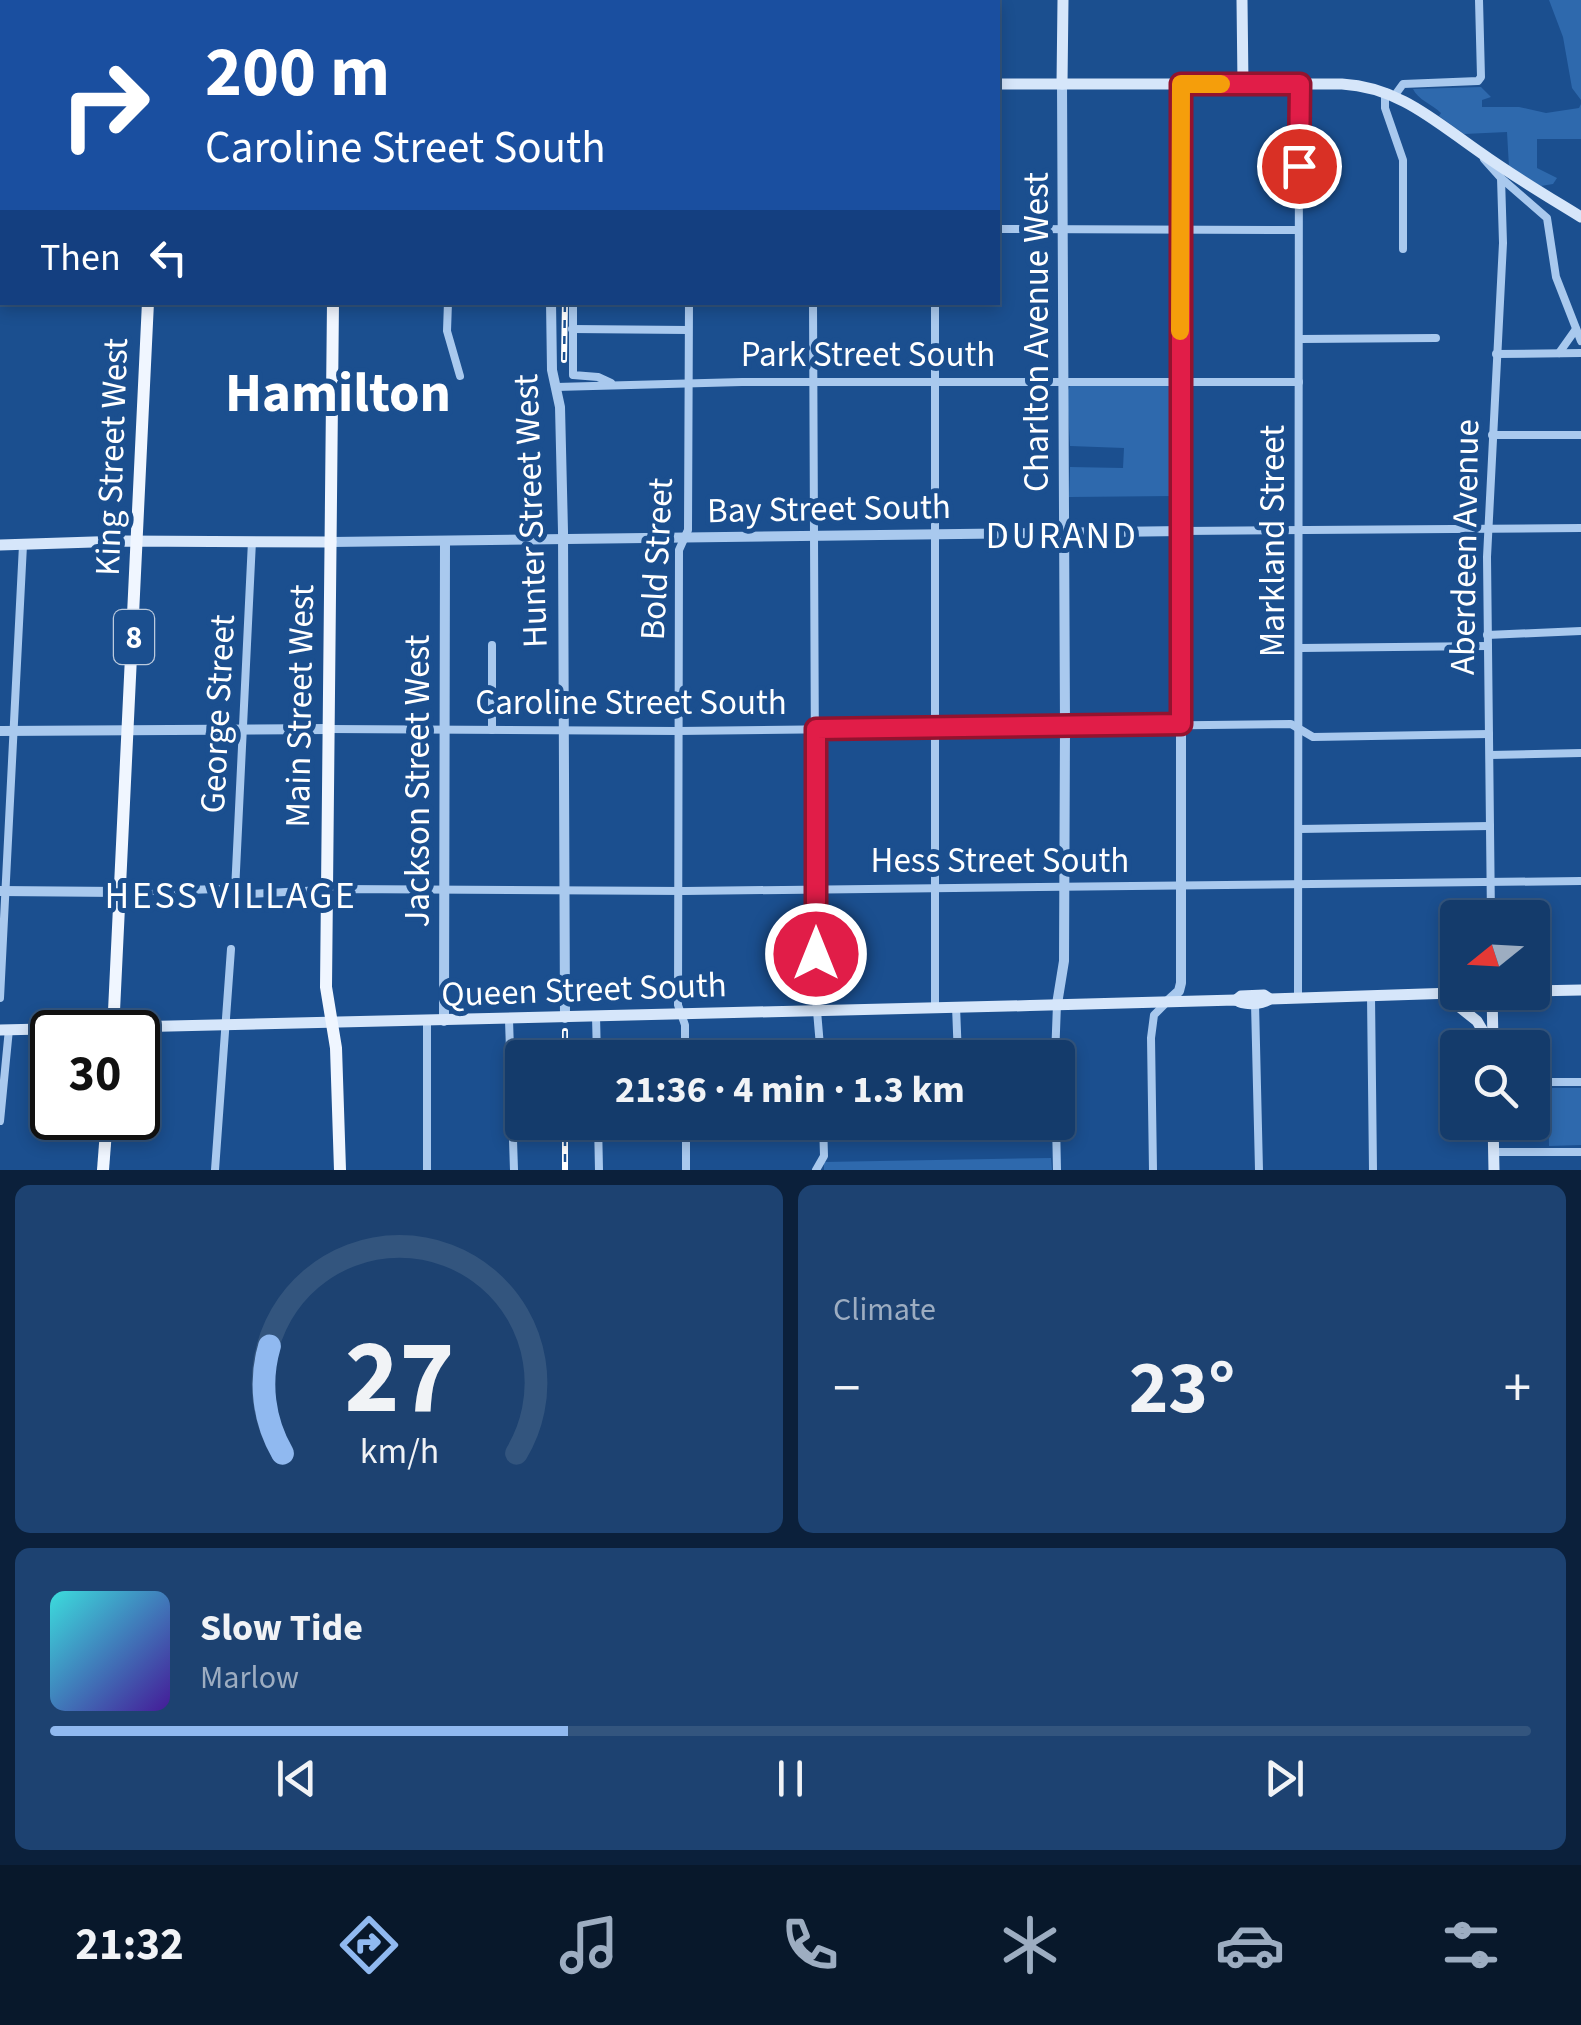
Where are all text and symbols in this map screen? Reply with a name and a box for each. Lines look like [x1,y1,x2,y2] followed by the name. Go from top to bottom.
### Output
[205,23,390,123] text: 200 m
[40,40,170,170] icon: right
[205,116,606,180] text: Caroline Street South
[1257,124,1342,209] pin
[1272,139,1327,194] icon: arrive
[1012,172,1062,492] street label: Charlton Avenue West
[141,230,196,285] icon: left
[40,231,121,285] text: Then
[741,330,995,380] street label: Park Street South
[83,337,141,577] street label: King Street West
[225,355,451,433] district label: Hamilton
[501,373,561,649] street label: Hunter Street West
[1438,419,1492,675] street label: Aberdeen Avenue
[1248,425,1298,657] street label: Markland Street
[628,476,686,642] street label: Bold Street
[707,482,951,536] street label: Bay Street South
[986,509,1138,563] district label: DURAND
[273,584,327,828] street label: Main Street West
[114,610,154,664] road number: 8
[188,613,248,815] street label: George Street
[393,634,443,927] street label: Jackson Street West
[475,678,787,728] street label: Caroline Street South
[871,836,1129,886] street label: Hess Street South
[105,869,357,923] district label: HESS VILLAGE
[1440,900,1550,1010] north arrow
[1440,900,1550,1140] map controls
[764,902,868,1006] position arrow
[441,960,728,1020] street label: Queen Street South
[30,1010,160,1140] speed limit sign: 30
[1440,1030,1550,1140] button: search
[615,1063,965,1117] text: 21:36 · 4 min · 1.3 km
[833,1287,936,1333] text: Climate
[344,1305,454,1453] text: 27
[1129,1335,1235,1442] text: 23°
[833,1350,860,1428] text: −
[1504,1350,1531,1428] text: +
[359,1426,439,1477] text: km/h
[200,1601,363,1655] text: Slow Tide
[200,1655,299,1701] text: Marlow
[269,1751,324,1806] icon: previous
[763,1751,818,1806] icon: pause
[1257,1751,1312,1806] icon: next
[334,1910,404,1980] icon: directions
[554,1910,624,1980] icon: music
[775,1910,845,1980] icon: phone
[995,1910,1065,1980] icon: climate
[1215,1910,1285,1980] icon: car
[1436,1910,1506,1980] icon: filters
[75,1913,184,1977] text: 21:32

